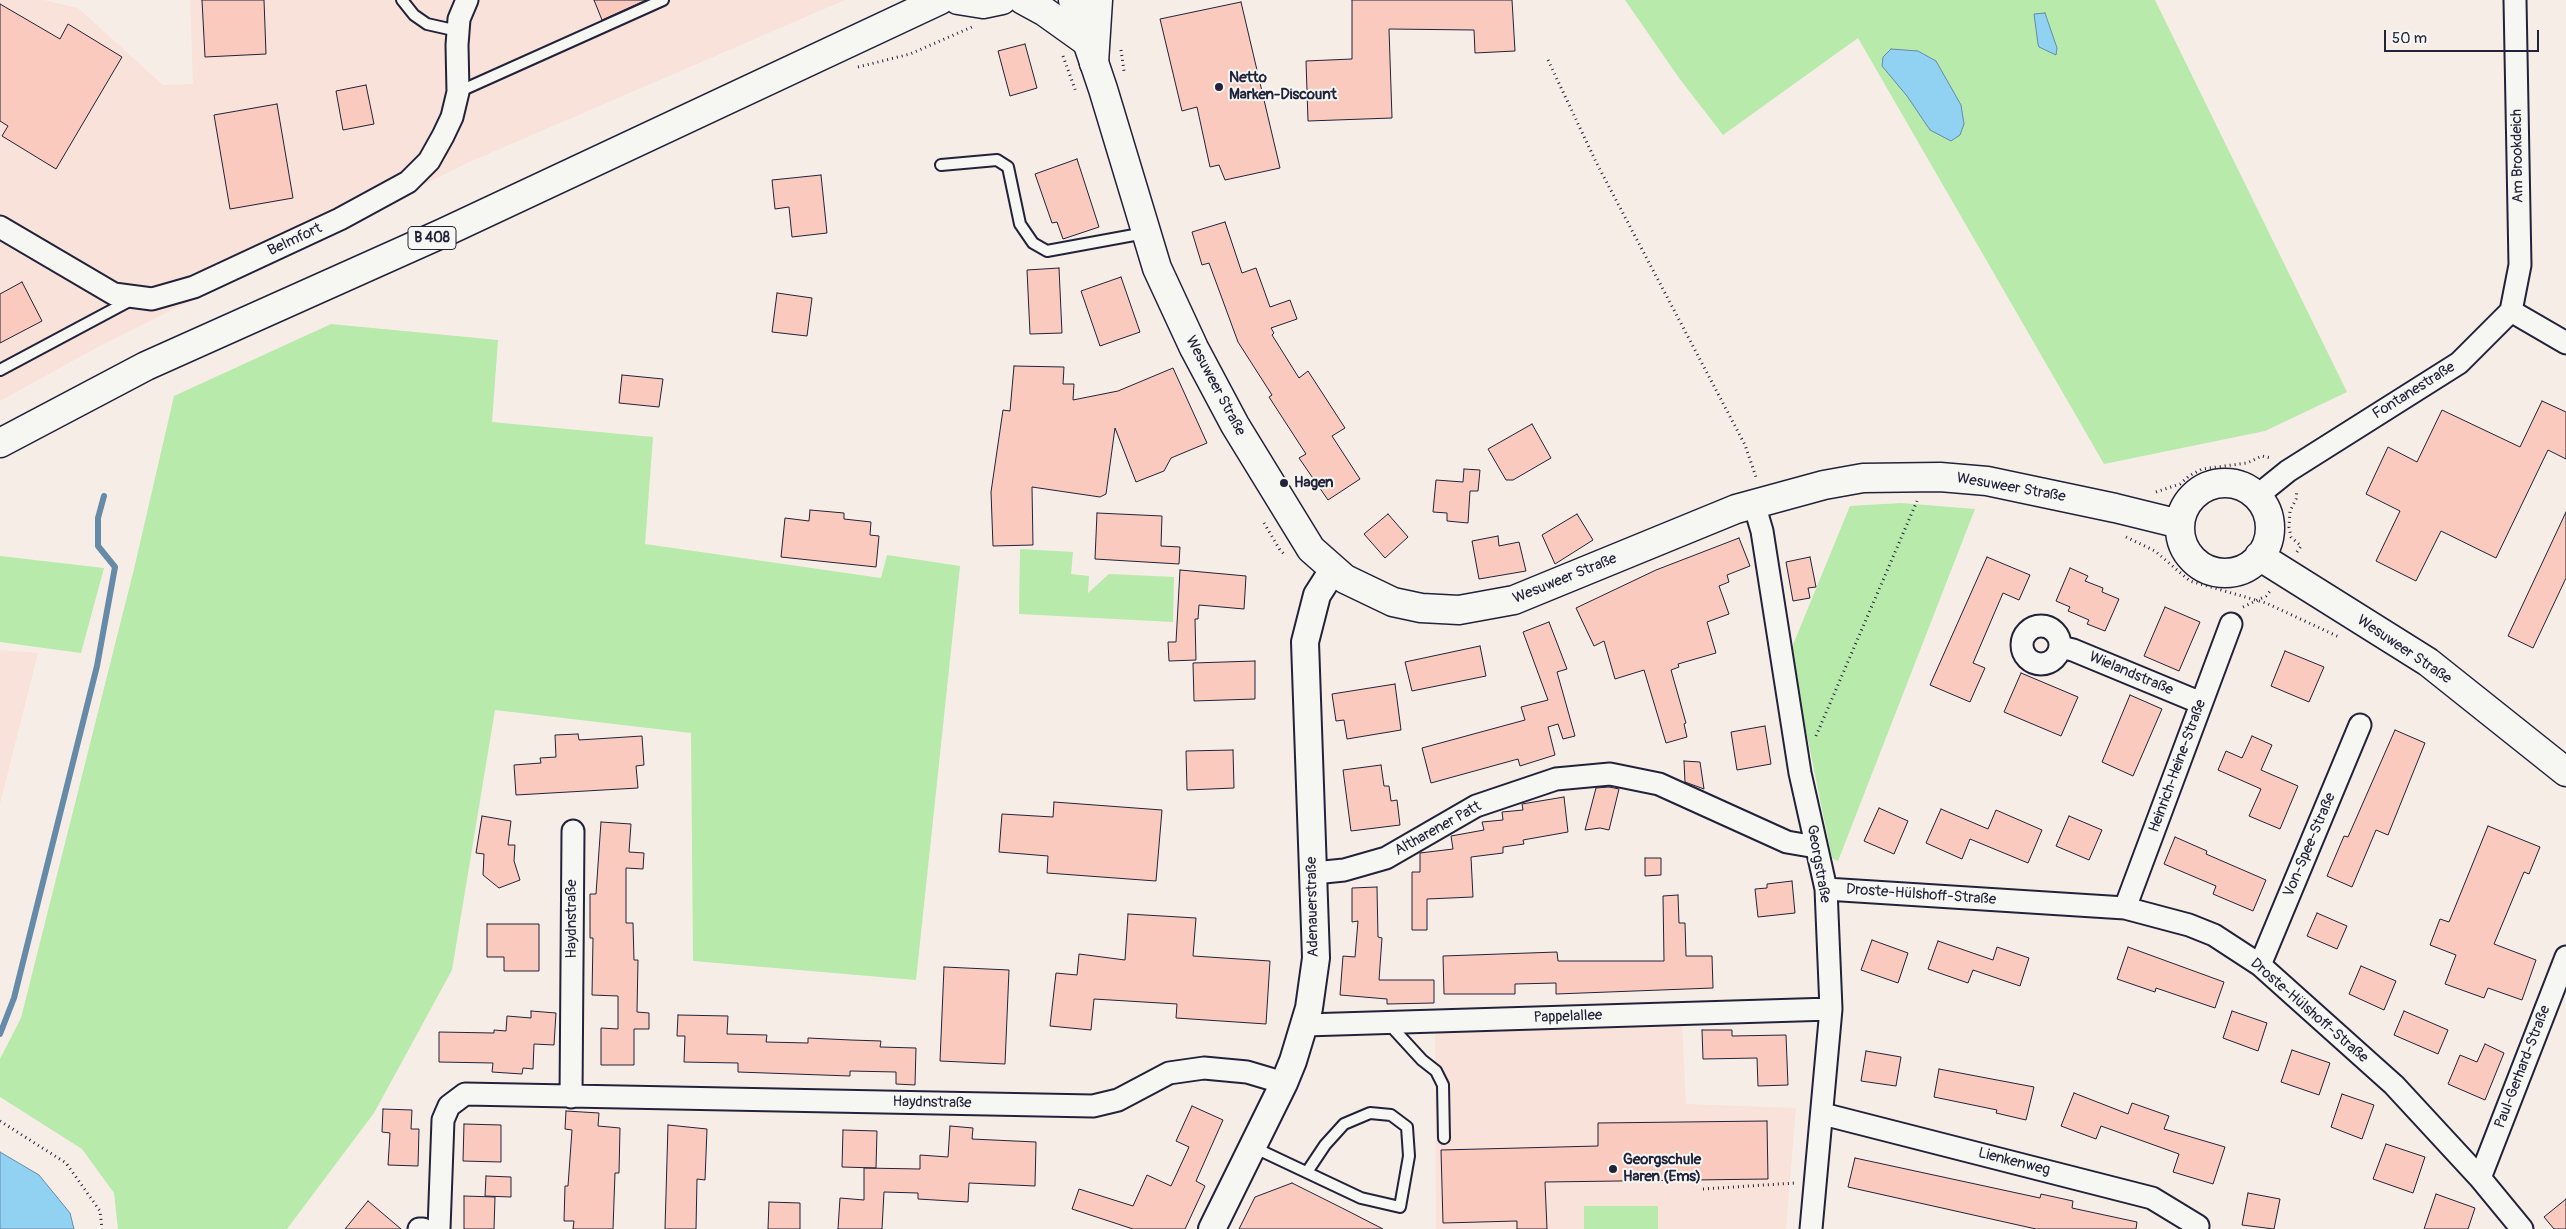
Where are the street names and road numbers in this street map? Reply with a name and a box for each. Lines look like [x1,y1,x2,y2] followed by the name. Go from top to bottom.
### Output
[2508,109,2528,203] street label: Am Brookdeich
[265,220,325,260] street label: Belmfort
[408,227,456,250] road number: B 408
[1181,333,1249,439] street label: Wesuweer Straße
[2370,359,2458,423] street label: Fontanestraße
[1955,470,2067,506] street label: Wesuweer Straße
[1510,550,1620,608] street label: Wesuweer Straße
[2353,612,2455,688] street label: Wesuweer Straße
[2086,648,2176,700] street label: Wielandstraße
[2146,697,2210,835] street label: Heinrich-Heine-Straße
[2280,790,2340,900] street label: Von-Spee-Straße
[1392,798,1484,860] street label: Altharener Patt
[1802,824,1834,904] street label: Georgstraße
[1303,857,1323,957] street label: Adenauerstraße
[563,879,581,959] street label: Haydnstraße
[1845,881,1997,909] street label: Droste-Hülshoff-Straße
[2246,955,2372,1067] street label: Droste-Hülshoff-Straße
[2491,1003,2555,1131] street label: Paul-Gerhard-Straße
[1533,1007,1603,1027] street label: Pappelallee
[892,1093,972,1113] street label: Haydnstraße
[1976,1144,2052,1180] street label: Lienkenweg

